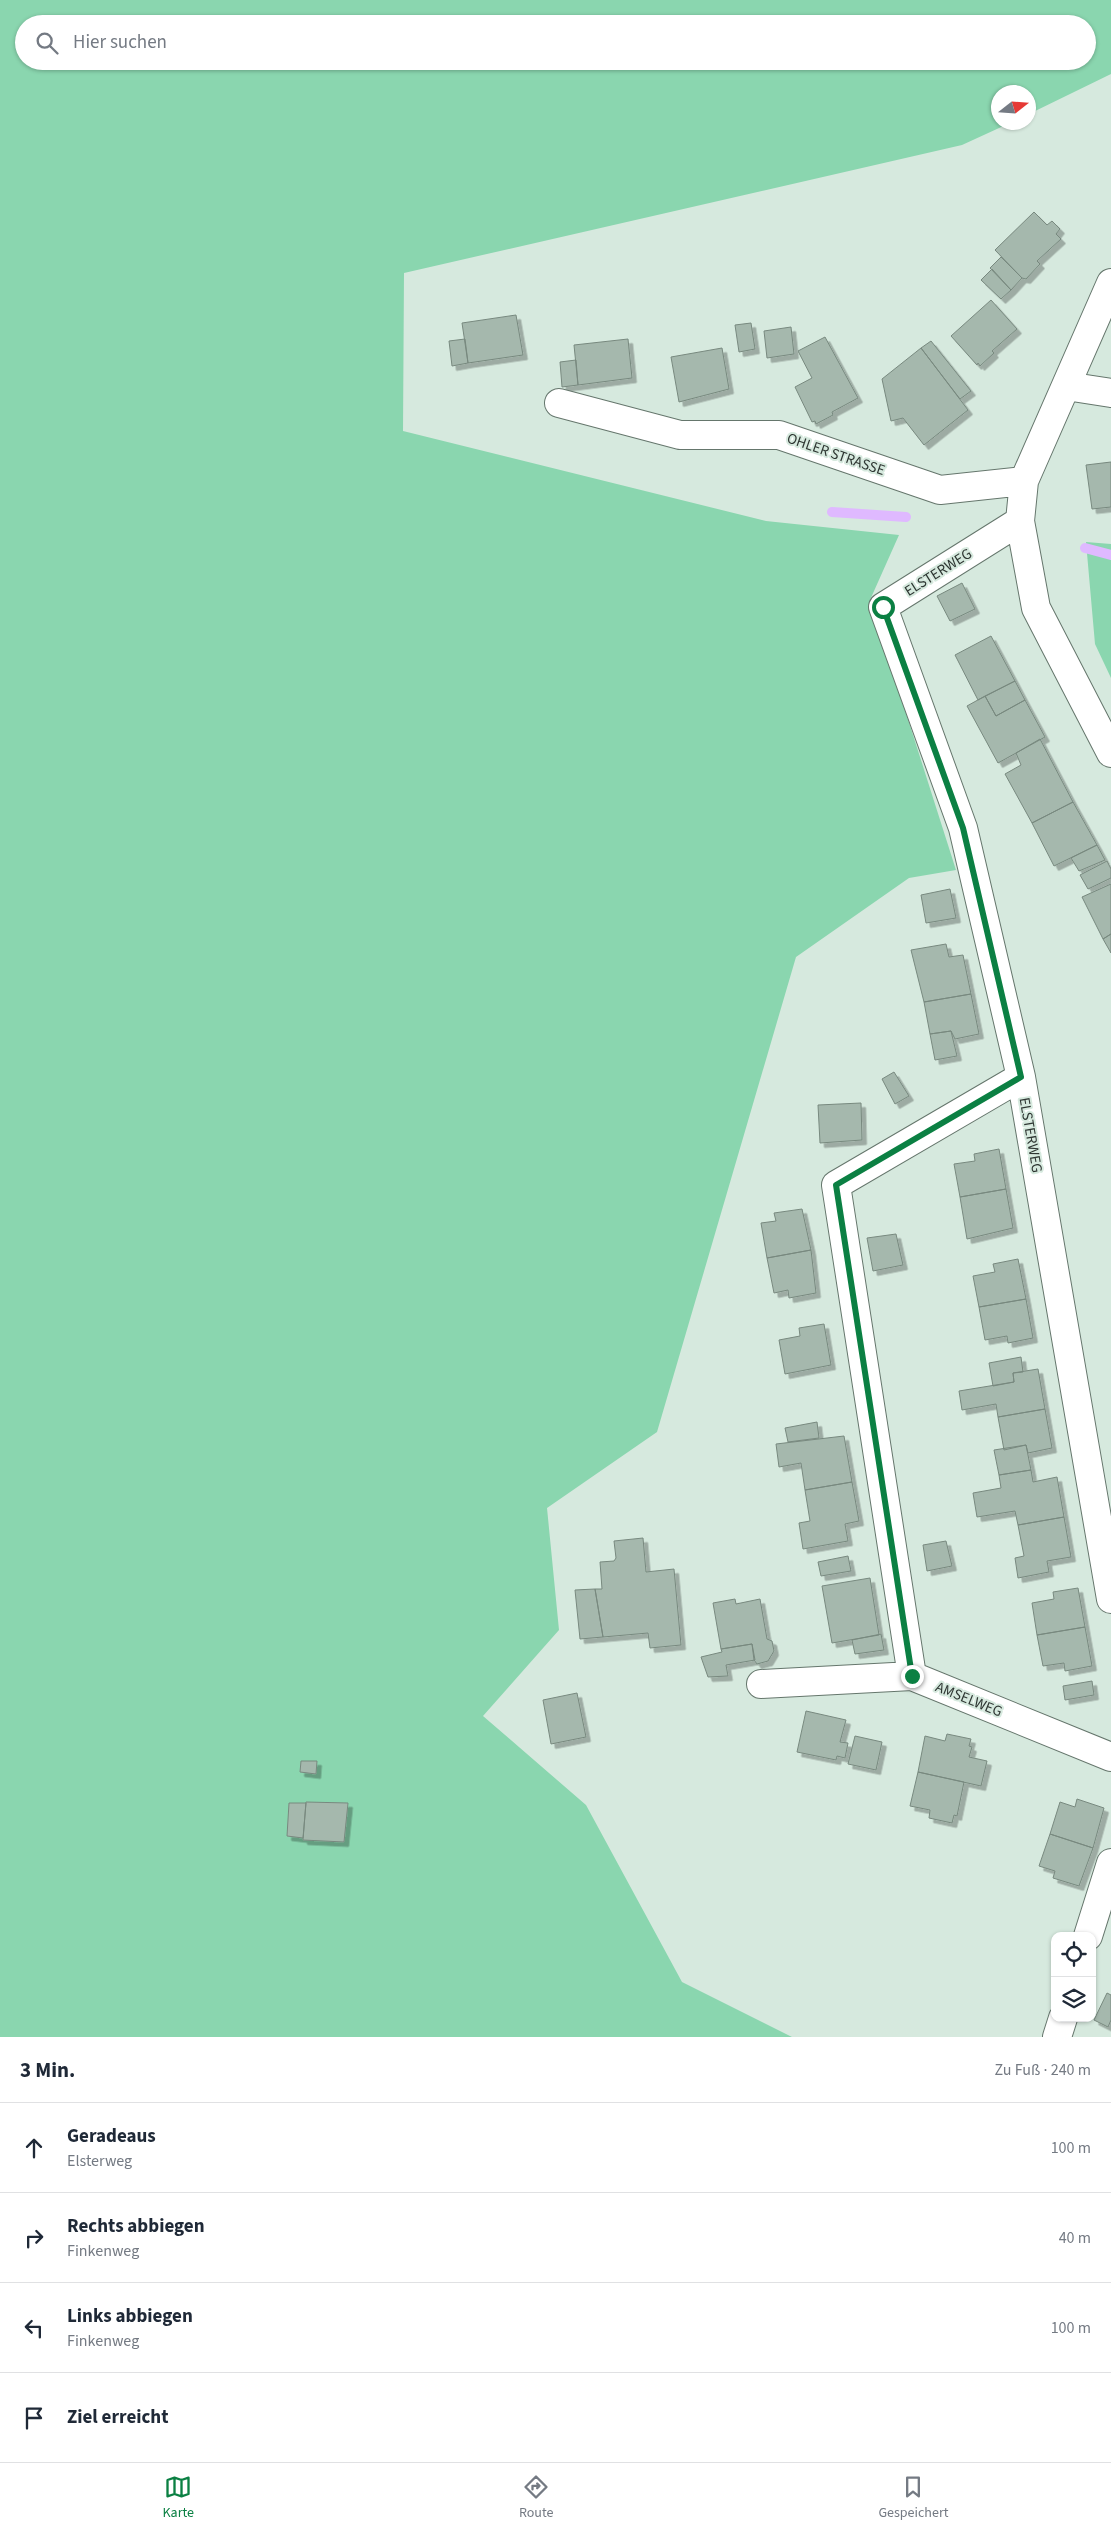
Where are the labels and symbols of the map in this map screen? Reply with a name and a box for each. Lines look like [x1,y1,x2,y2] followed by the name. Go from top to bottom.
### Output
[991,85,1036,130] north arrow
[784,428,888,481] street label: OHLER STRASSE
[900,543,976,601] street label: ELSTERWEG
[872,596,895,619] route start
[1014,1096,1047,1174] street label: ELSTERWEG
[901,1665,924,1688] route end
[932,1677,1005,1722] street label: AMSELWEG

